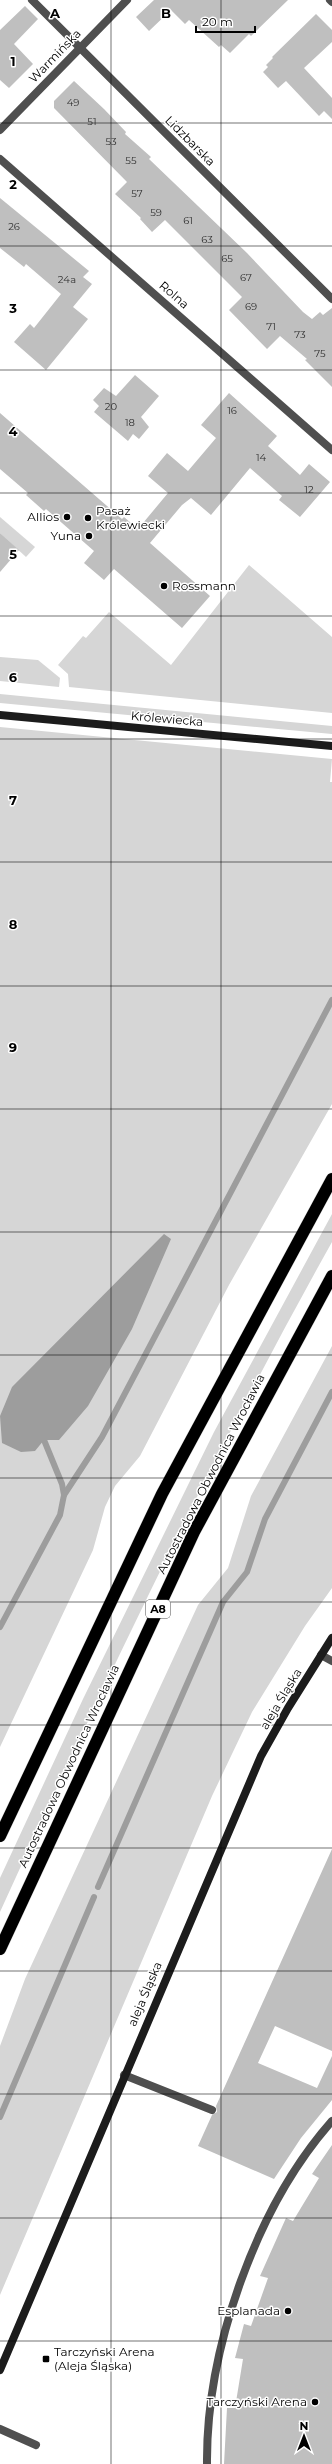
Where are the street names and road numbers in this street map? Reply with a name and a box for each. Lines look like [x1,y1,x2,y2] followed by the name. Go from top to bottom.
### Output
[25,26,84,86] street label: Warmińska
[162,113,218,169] street label: Lidzbarska
[156,278,192,312] street label: Rolna
[130,708,204,729] street label: Królewiecka
[153,1371,268,1576] street label: Autostradowa Obwodnica Wrocławia
[146,1600,170,1618] road number: A8
[15,1662,122,1870] street label: Autostradowa Obwodnica Wrocławia
[256,1665,305,1732] street label: aleja Śląska
[124,1959,165,2028] street label: aleja Śląska

